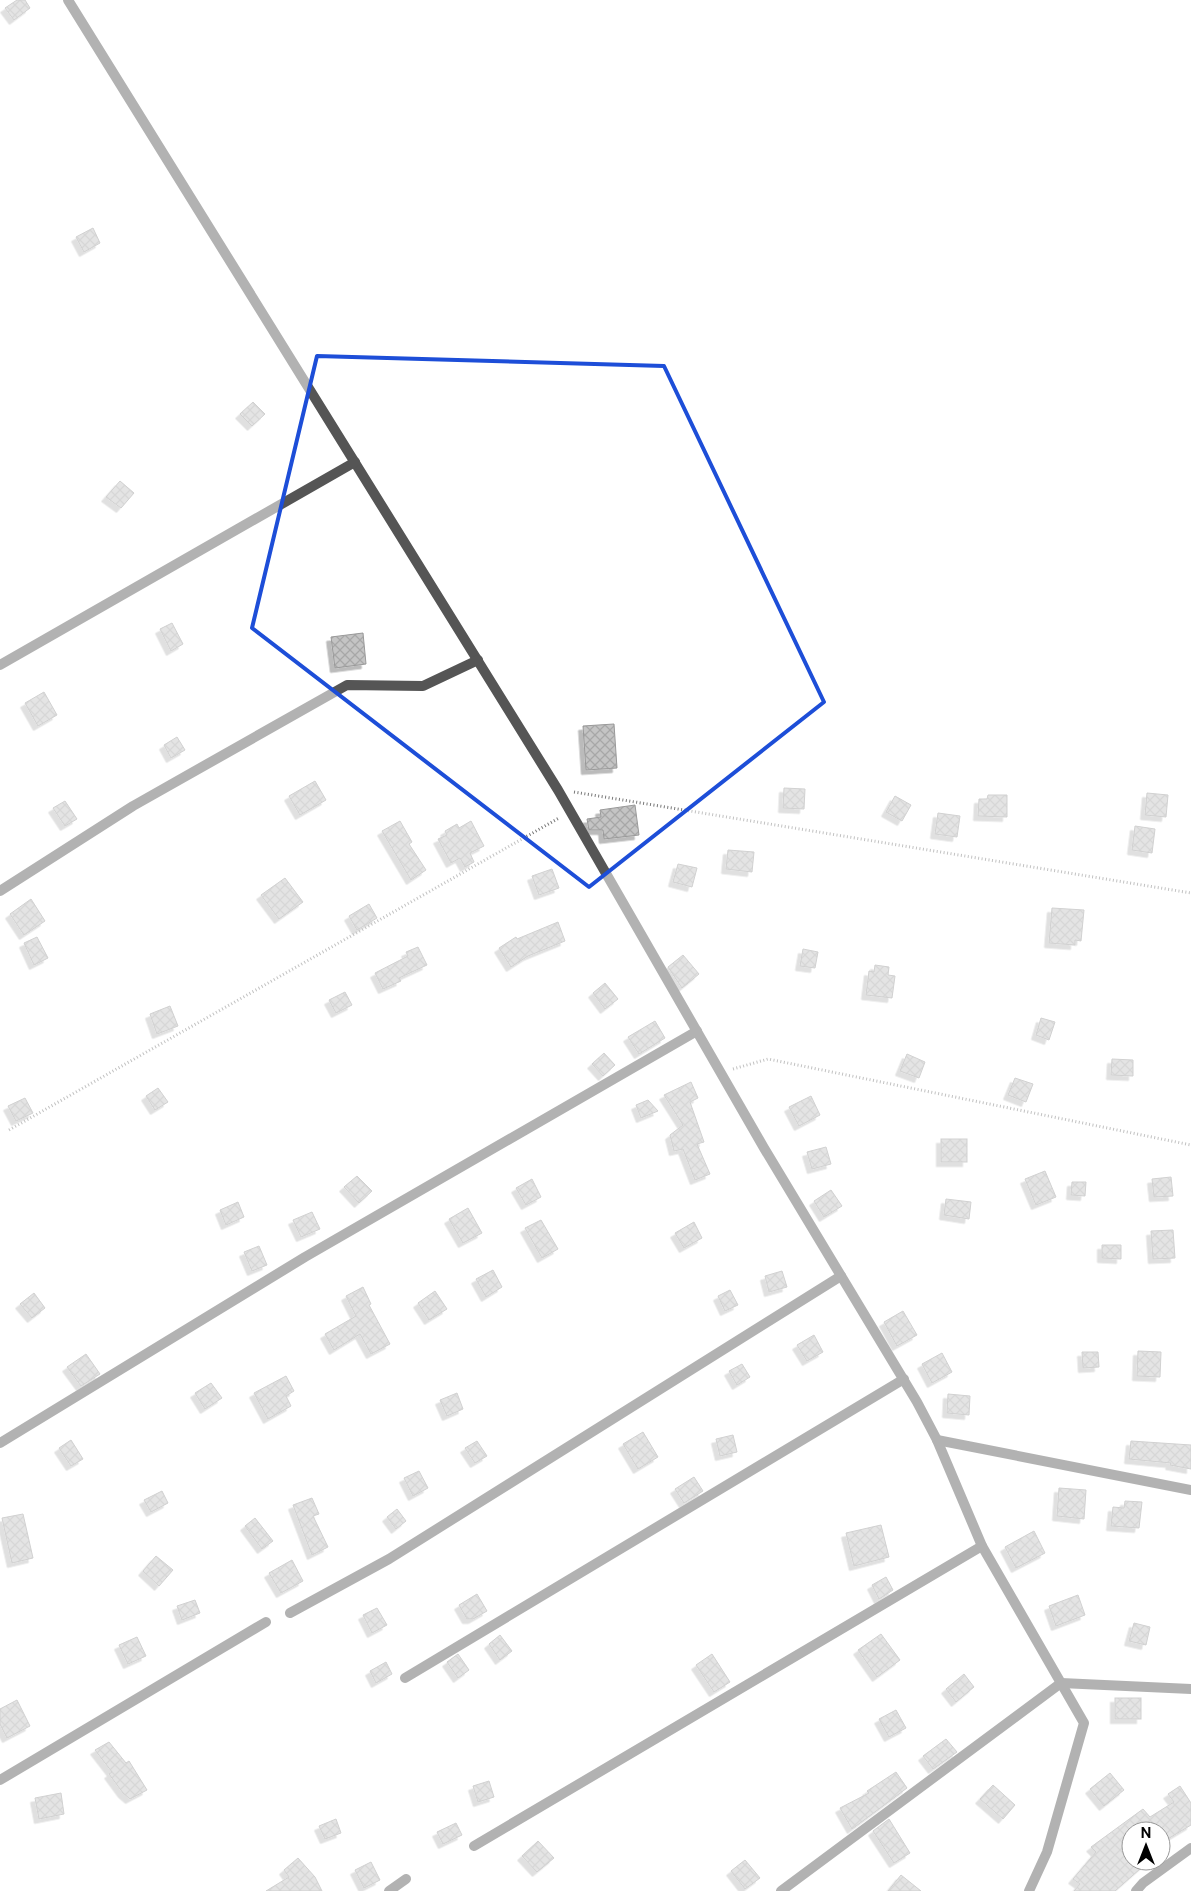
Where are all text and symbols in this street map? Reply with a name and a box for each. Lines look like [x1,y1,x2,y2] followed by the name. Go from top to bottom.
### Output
[1121,1821,1171,1871] north arrow
[1141,1825,1151,1841] text: N

